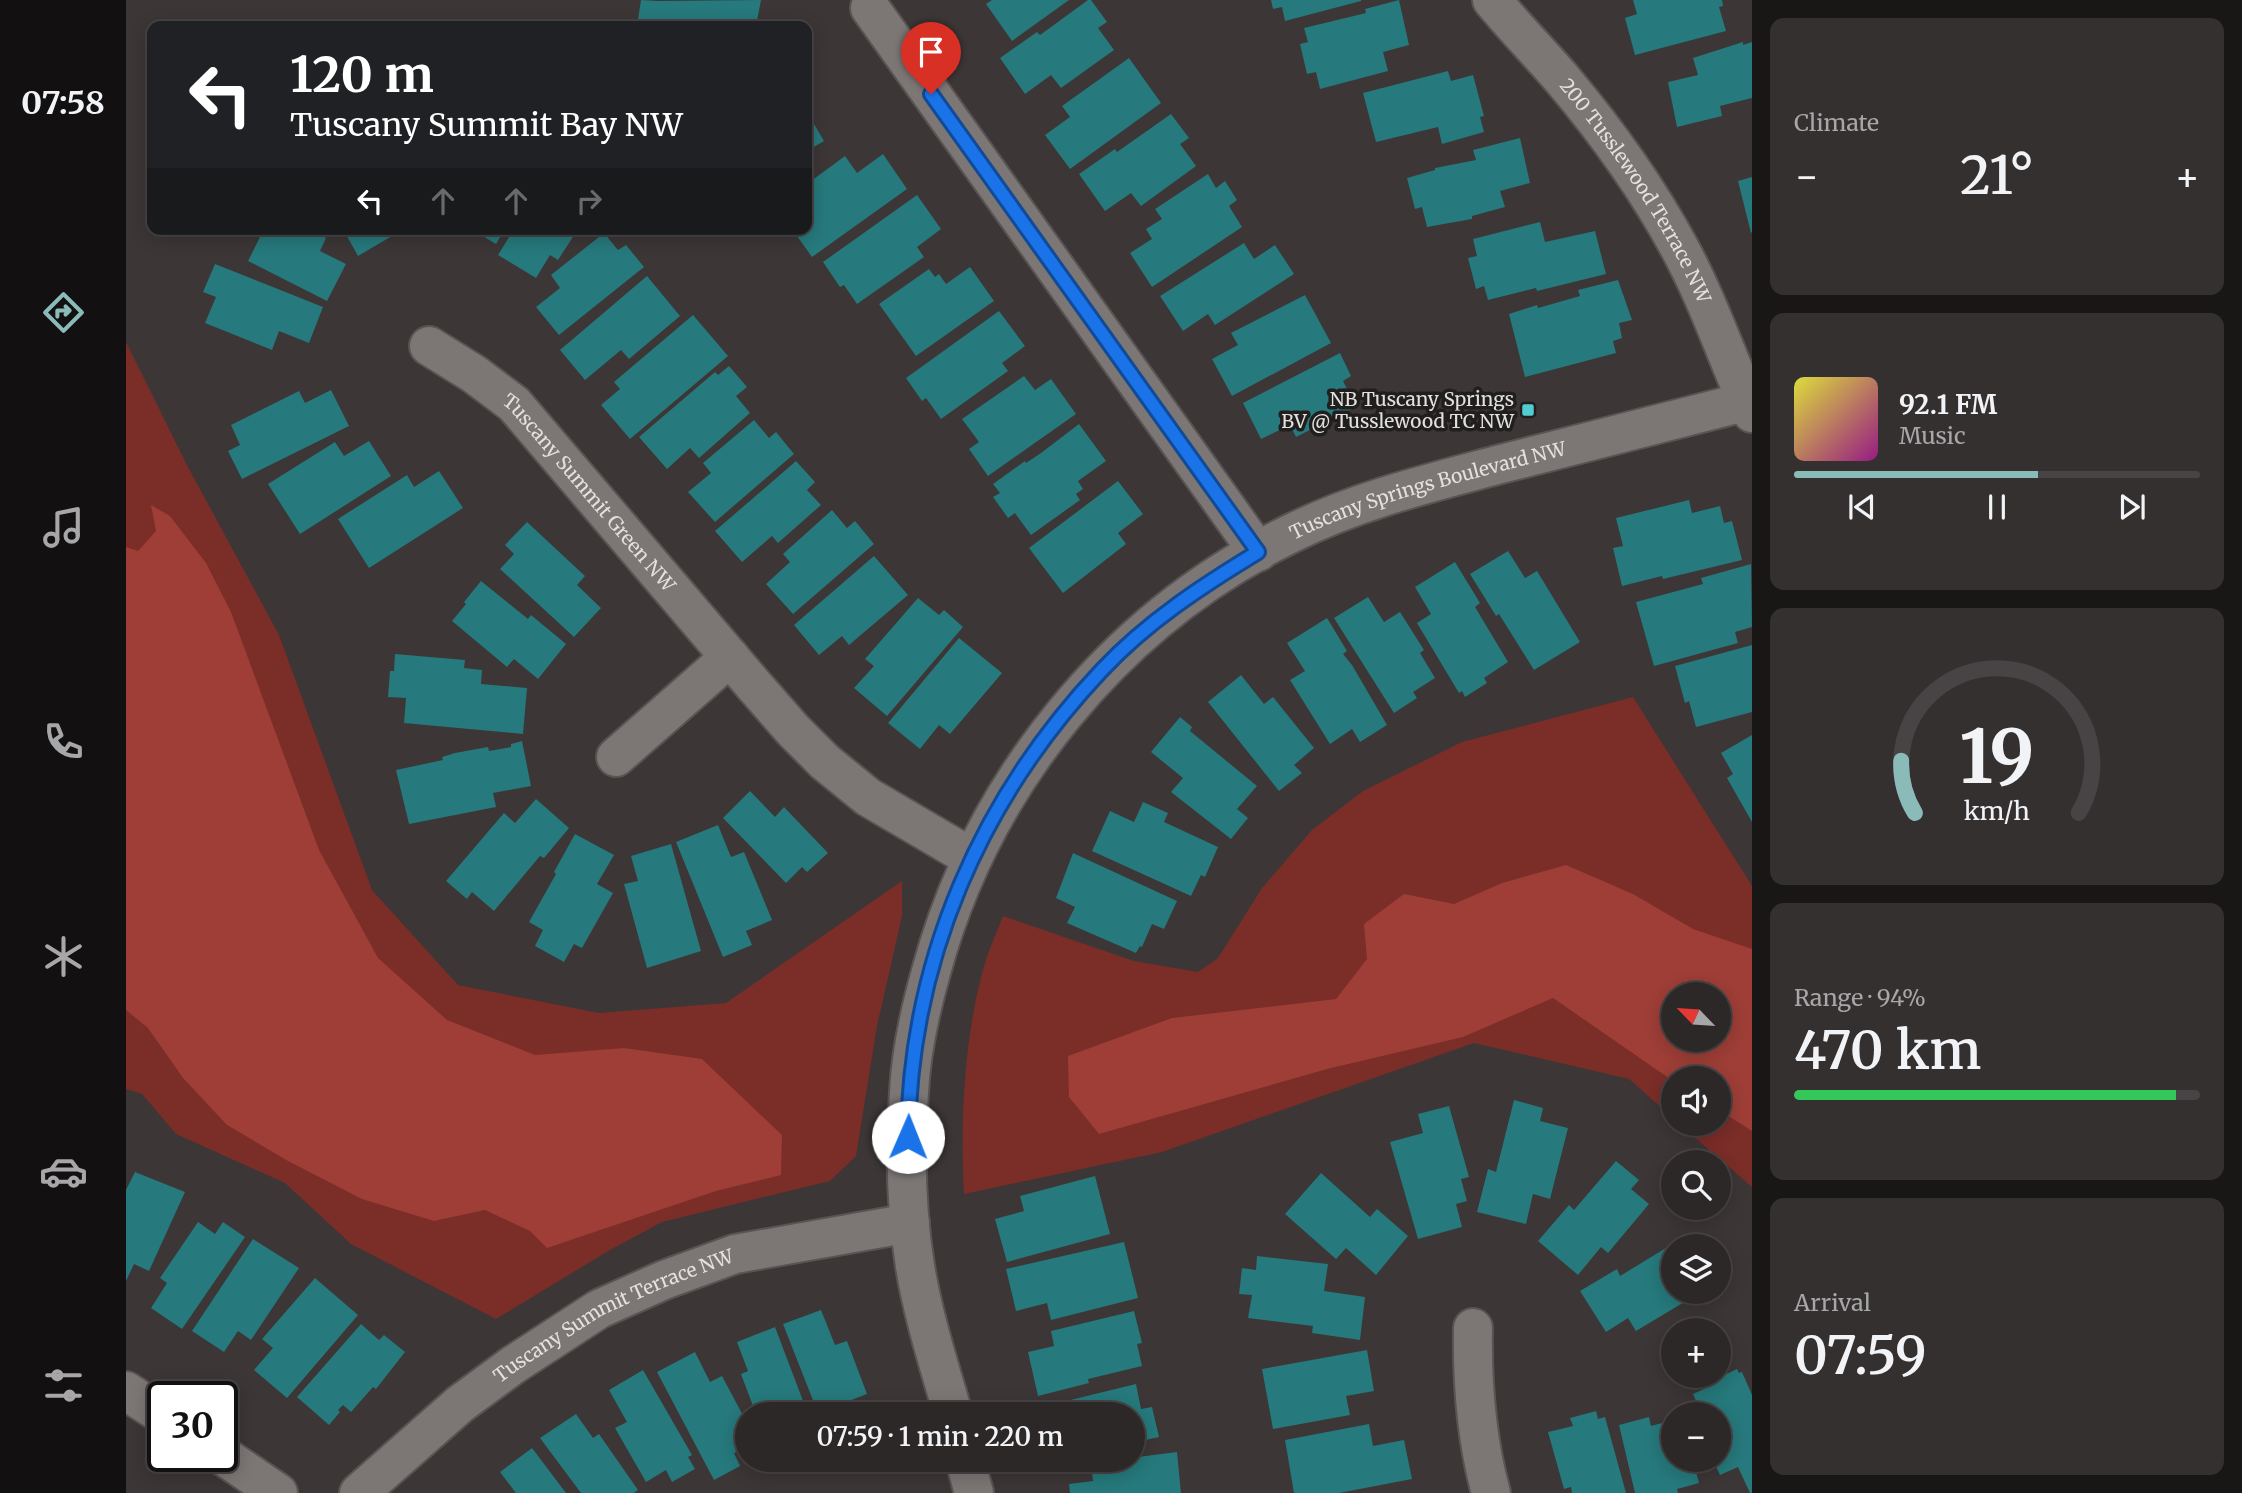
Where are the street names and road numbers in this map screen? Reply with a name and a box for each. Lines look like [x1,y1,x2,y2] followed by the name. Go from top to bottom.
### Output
[1555,74,1717,308] street label: 200 Tusslewood Terrace NW
[498,388,681,597] street label: Tuscany Summit Green NW
[1285,436,1569,544] street label: Tuscany Springs Boulevard NW
[488,1243,738,1387] street label: Tuscany Summit Terrace NW

